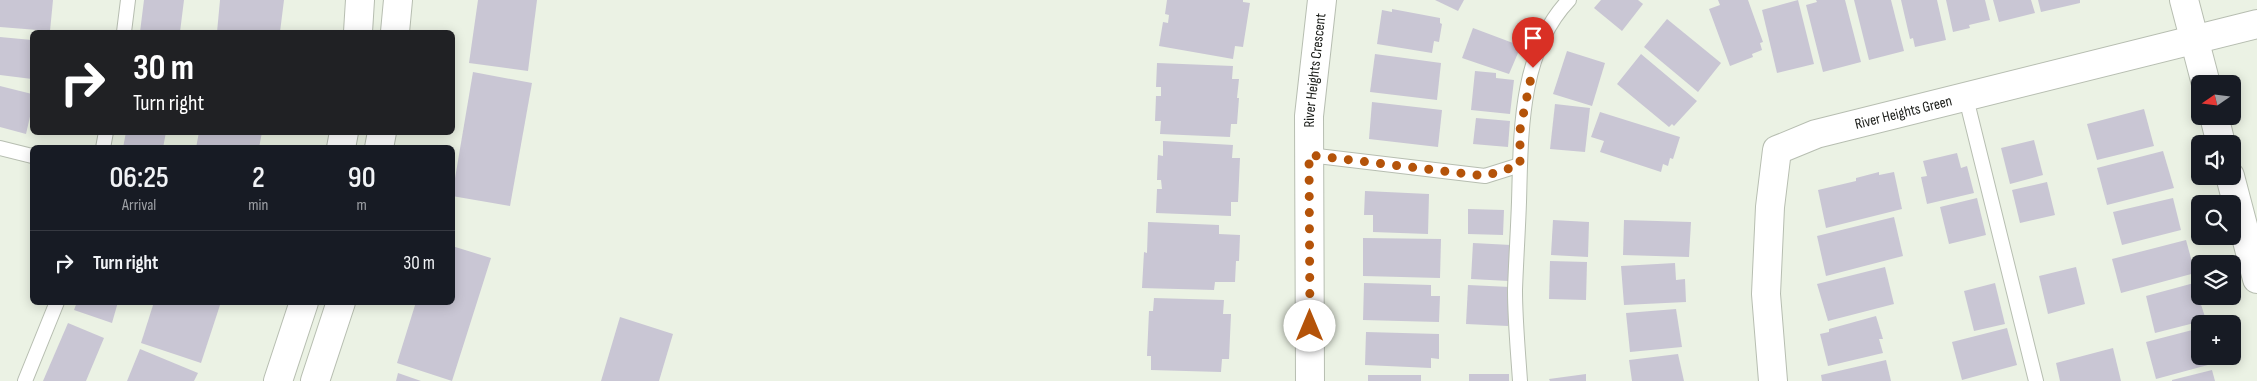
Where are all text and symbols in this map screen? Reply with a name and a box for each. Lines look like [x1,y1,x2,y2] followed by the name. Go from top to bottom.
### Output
[1299,12,1330,128] street label: River Heights Crescent
[1512,17,1554,68] pin
[1519,24,1547,52] icon: arrive
[133,47,194,90] text: 30 m
[50,50,115,115] icon: right
[2191,75,2241,125] north arrow
[2191,75,2241,365] map controls
[133,90,204,117] text: Turn right
[1853,91,1954,133] street label: River Heights Green
[2191,135,2241,185] button: sound
[109,160,169,196] text: 06:25
[252,160,265,196] text: 2
[348,160,376,196] text: 90
[2191,195,2241,245] button: search
[122,196,156,215] text: Arrival
[248,196,268,215] text: min
[357,196,367,215] text: m
[50,249,78,277] icon: right
[93,252,158,275] text: Turn right
[403,252,435,275] text: 30 m
[2191,255,2241,305] button: layers
[1283,299,1335,351] position arrow
[2191,315,2241,365] button: +

